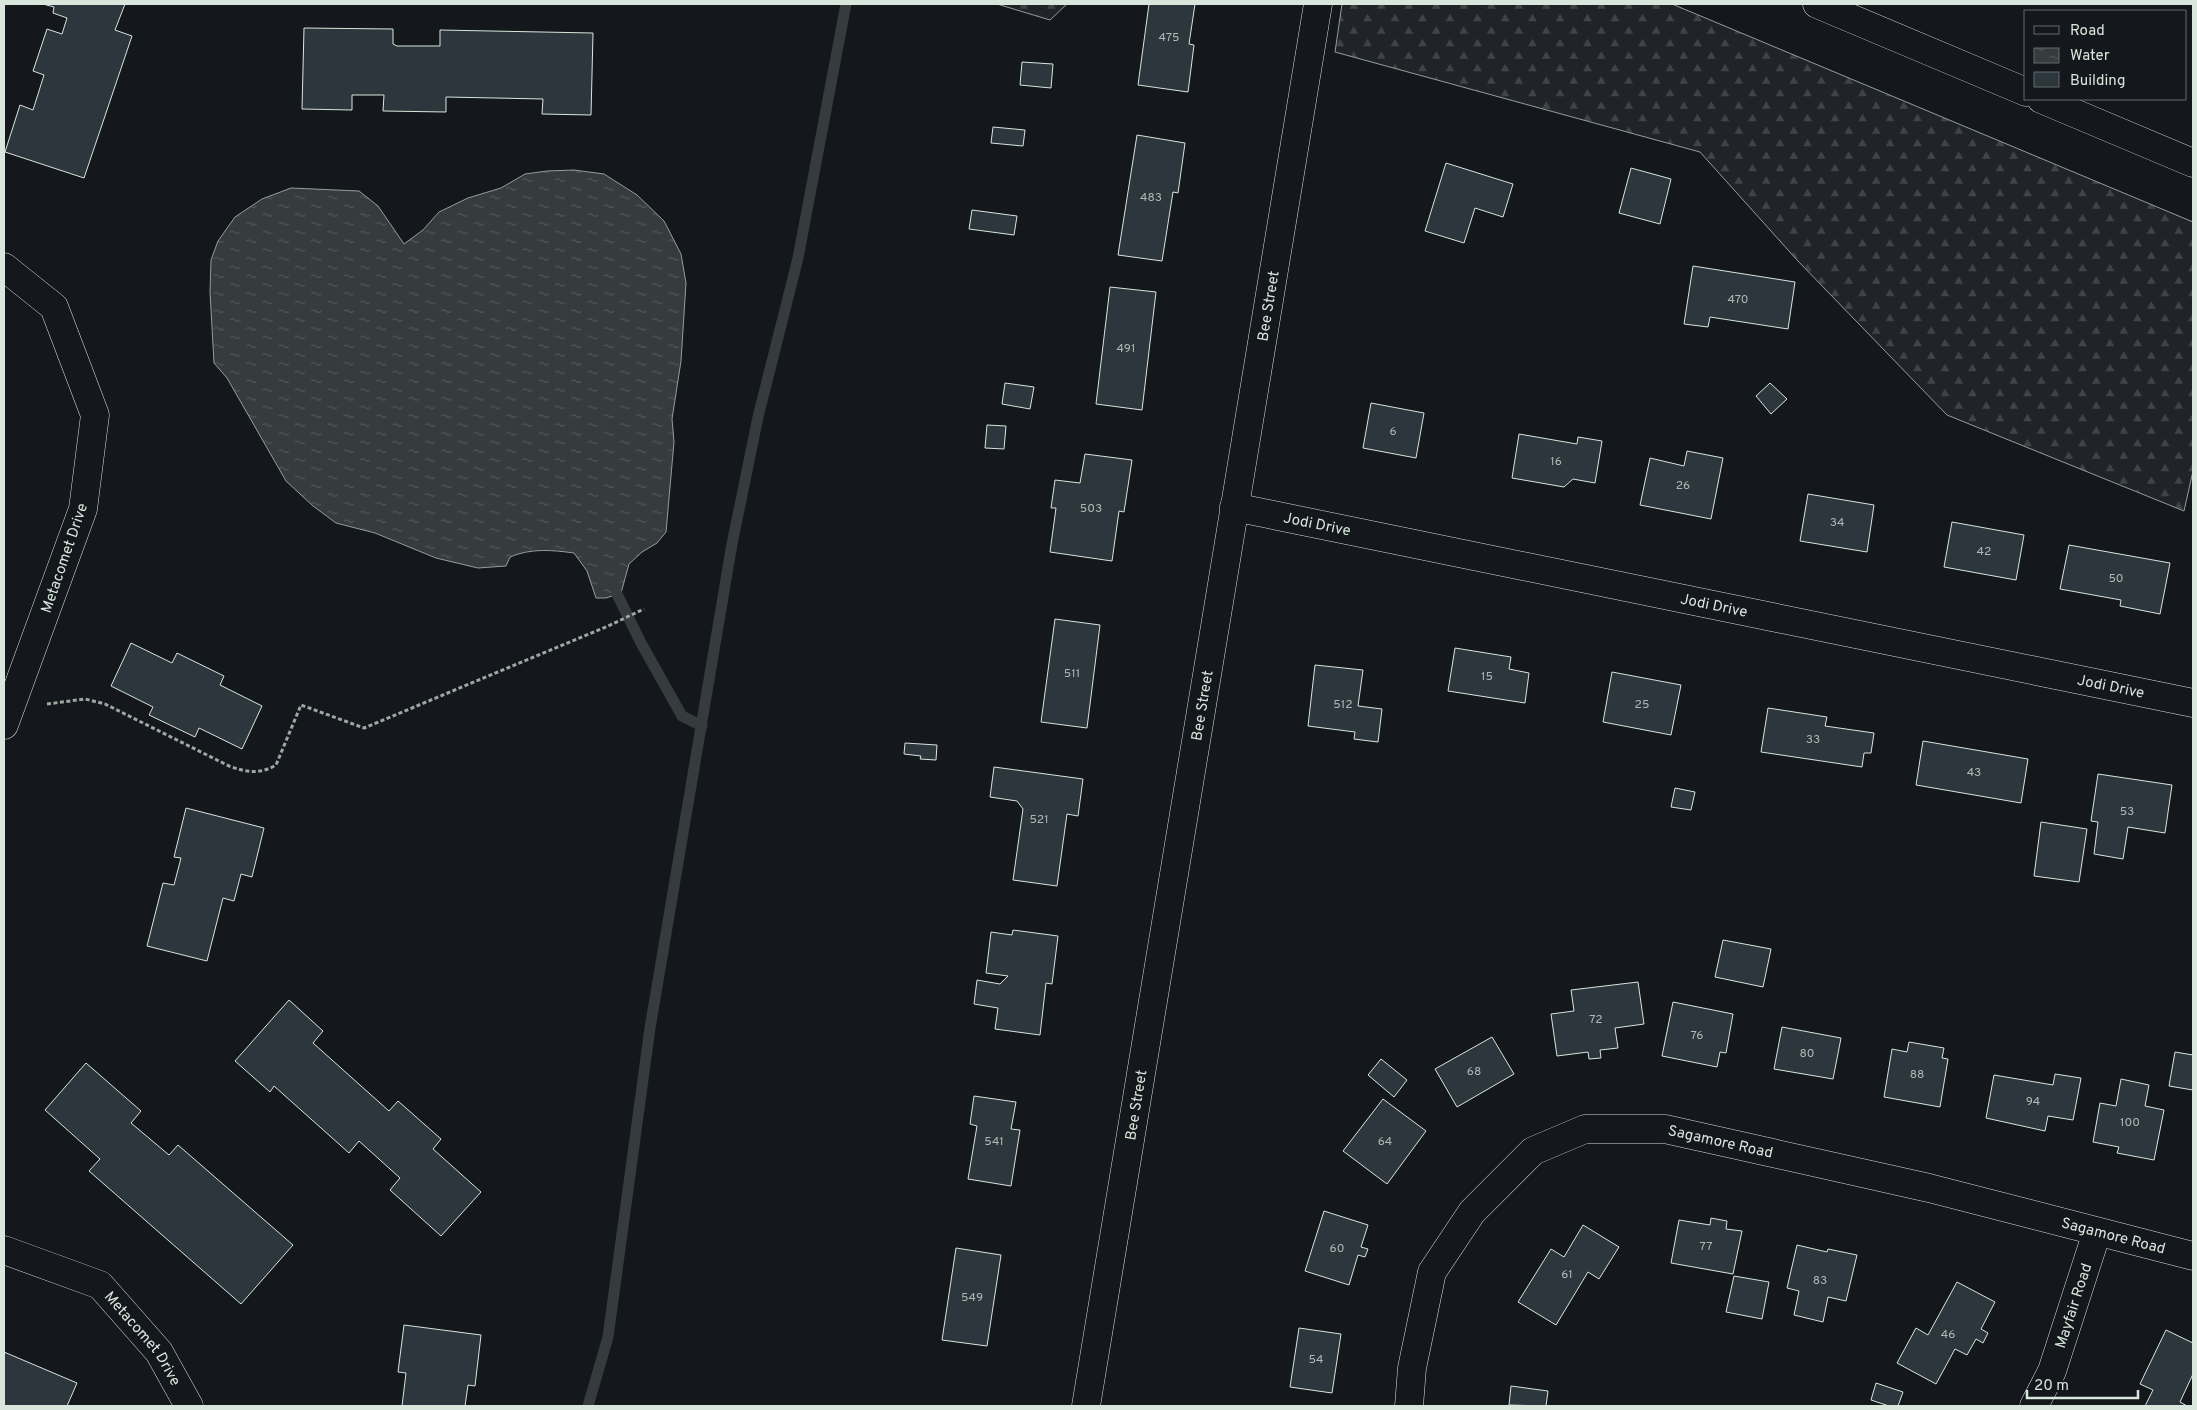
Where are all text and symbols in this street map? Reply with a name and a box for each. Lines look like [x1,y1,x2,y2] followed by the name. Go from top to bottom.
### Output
[2024,10,2187,100] legend
[2070,22,2105,41] text: Road
[1158,30,1180,46] house number: 475
[2070,47,2110,66] text: Water
[2070,72,2125,91] text: Building
[1140,190,1162,206] house number: 483
[1254,269,1285,343] street label: Bee Street
[1728,292,1748,308] house number: 470
[1117,341,1135,357] house number: 491
[1389,424,1397,440] house number: 6
[1550,454,1562,470] house number: 16
[1676,478,1690,494] house number: 26
[38,501,93,616] street label: Metacomet Drive
[1080,501,1102,517] house number: 503
[1282,509,1352,542] street label: Jodi Drive
[1830,515,1844,531] house number: 34
[1977,544,1991,560] house number: 42
[2108,571,2124,587] house number: 50
[1678,590,1749,623] street label: Jodi Drive
[1064,666,1080,682] house number: 511
[1188,669,1219,742] street label: Bee Street
[1481,669,1493,685] house number: 15
[2075,672,2146,704] street label: Jodi Drive
[1333,697,1353,713] house number: 512
[1635,697,1649,713] house number: 25
[1806,732,1820,748] house number: 33
[1967,765,1981,781] house number: 43
[2120,804,2134,820] house number: 53
[1029,812,1049,828] house number: 521
[1589,1012,1603,1028] house number: 72
[1691,1028,1703,1044] house number: 76
[1800,1046,1814,1062] house number: 80
[1467,1064,1481,1080] house number: 68
[1910,1067,1924,1083] house number: 88
[1122,1069,1152,1142] street label: Bee Street
[2026,1094,2040,1110] house number: 94
[2120,1115,2140,1131] house number: 100
[1666,1122,1774,1164] street label: Sagamore Road
[984,1134,1004,1150] house number: 541
[1378,1134,1392,1150] house number: 64
[2059,1214,2167,1259] street label: Sagamore Road
[1700,1239,1712,1255] house number: 77
[1330,1241,1344,1257] house number: 60
[2052,1261,2097,1351] street label: Mayfair Road
[1561,1267,1573,1283] house number: 61
[1813,1273,1827,1289] house number: 83
[99,1288,184,1390] street label: Metacomet Drive
[961,1290,983,1306] house number: 549
[1941,1327,1955,1343] house number: 46
[1308,1352,1324,1368] house number: 54
[2027,1368,2138,1400] scale bar
[2034,1377,2069,1396] text: 20 m

